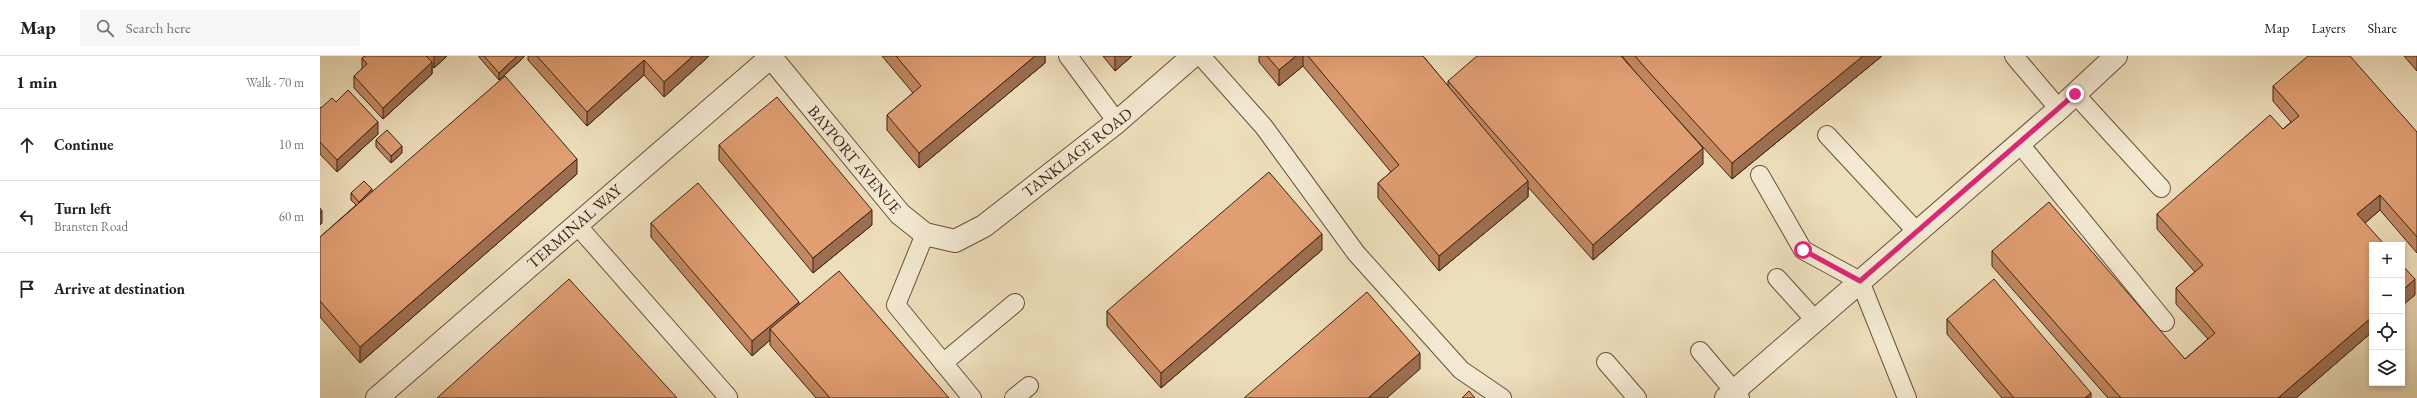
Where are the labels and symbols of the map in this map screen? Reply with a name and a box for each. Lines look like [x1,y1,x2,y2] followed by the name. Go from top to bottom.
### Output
[2066,85,2084,103] route end
[803,101,906,218] street label: BAYPORT AVENUE
[1018,103,1137,202] street label: TANKLAGE ROAD
[523,179,627,273] street label: TERMINAL WAY
[1794,241,1812,259] route start

